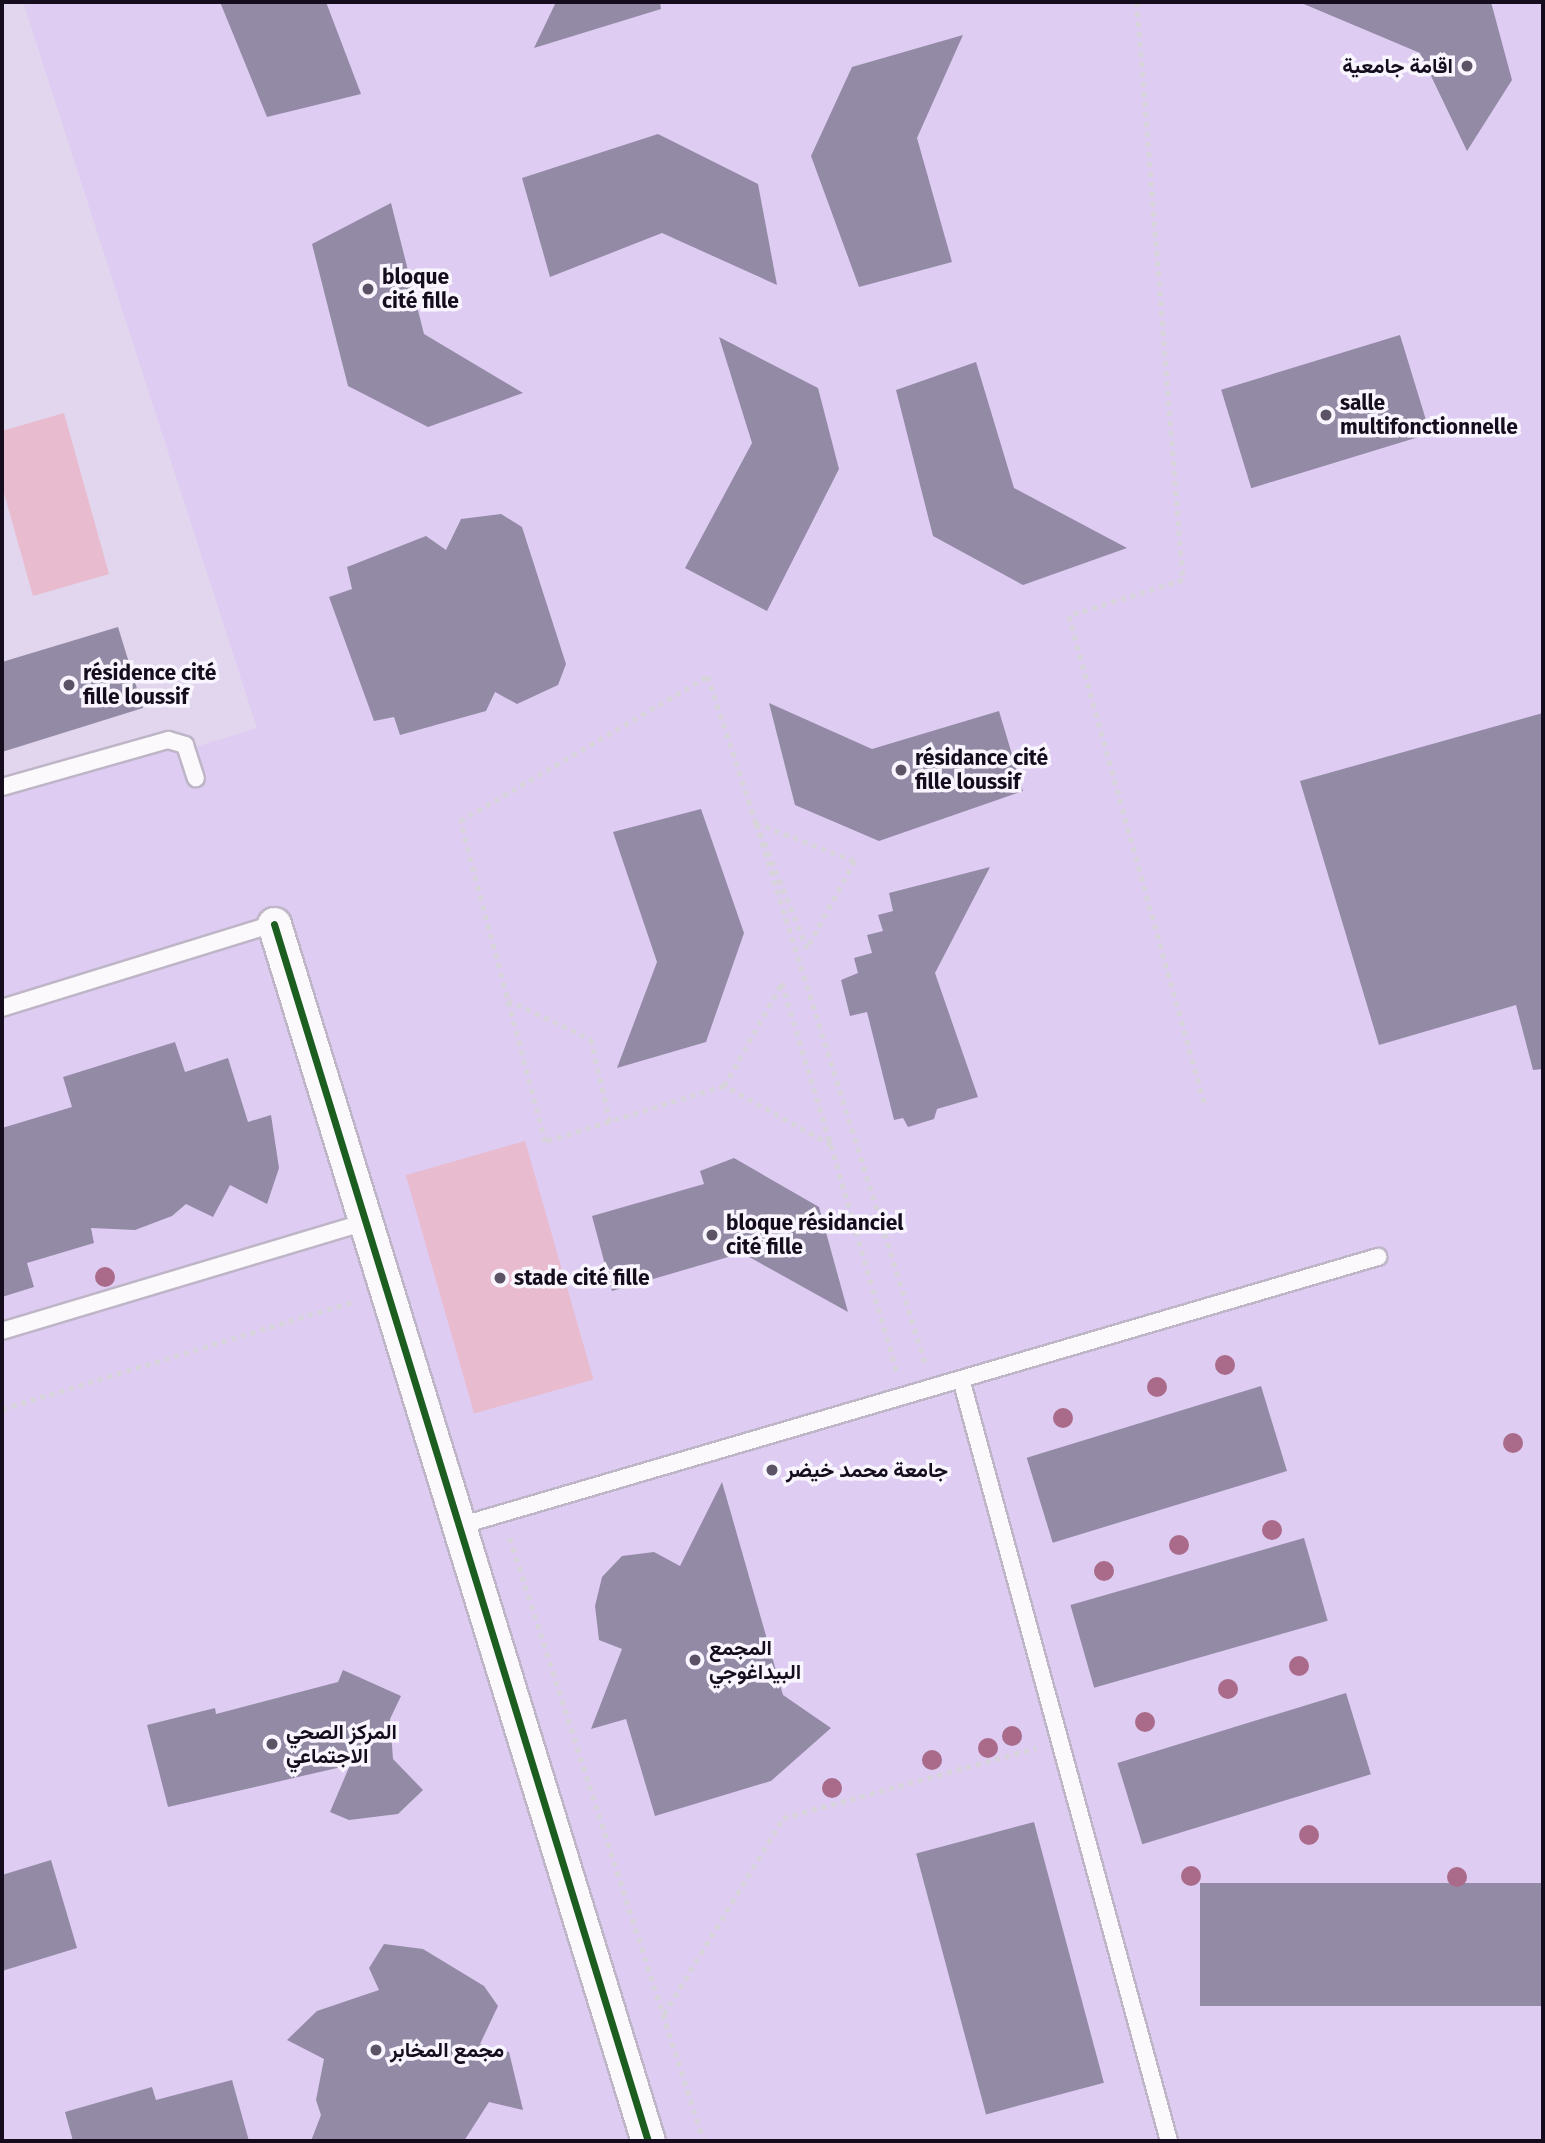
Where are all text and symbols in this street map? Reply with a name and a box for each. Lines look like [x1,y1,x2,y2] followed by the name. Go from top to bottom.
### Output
[1342,53,1453,79] place label: اقامة جامعية
[1459,58,1475,74] marker: اقامة جامعية
[382,264,459,314] place label: bloque cité fille
[360,281,376,297] marker: bloque cité fille
[1340,390,1518,440] place label: salle multifonctionnelle
[1318,407,1334,423] marker: salle multifonctionnelle
[83,660,216,710] place label: résidence cité fille loussif
[61,677,77,693] marker: résidence cité fille loussif
[915,745,1048,795] place label: résidance cité fille loussif
[893,762,909,778] marker: résidance cité fille loussif
[726,1210,904,1260] place label: bloque résidanciel cité fille
[704,1227,720,1243] marker: bloque résidanciel cité fille
[514,1265,649,1291] place label: stade cité fille
[492,1270,508,1286] marker: stade cité fille
[786,1457,948,1483] place label: جامعة محمد خيضر
[764,1462,780,1478] marker: جامعة محمد خيضر
[709,1635,801,1685] place label: المجمع البيداغوجي
[687,1652,703,1668] marker: المجمع البيداغوجي
[286,1719,397,1769] place label: المركز الصحي الاجتماعي
[264,1736,280,1752] marker: المركز الصحي الاجتماعي
[390,2037,504,2063] place label: مجمع المخابر
[368,2042,384,2058] marker: مجمع المخابر

